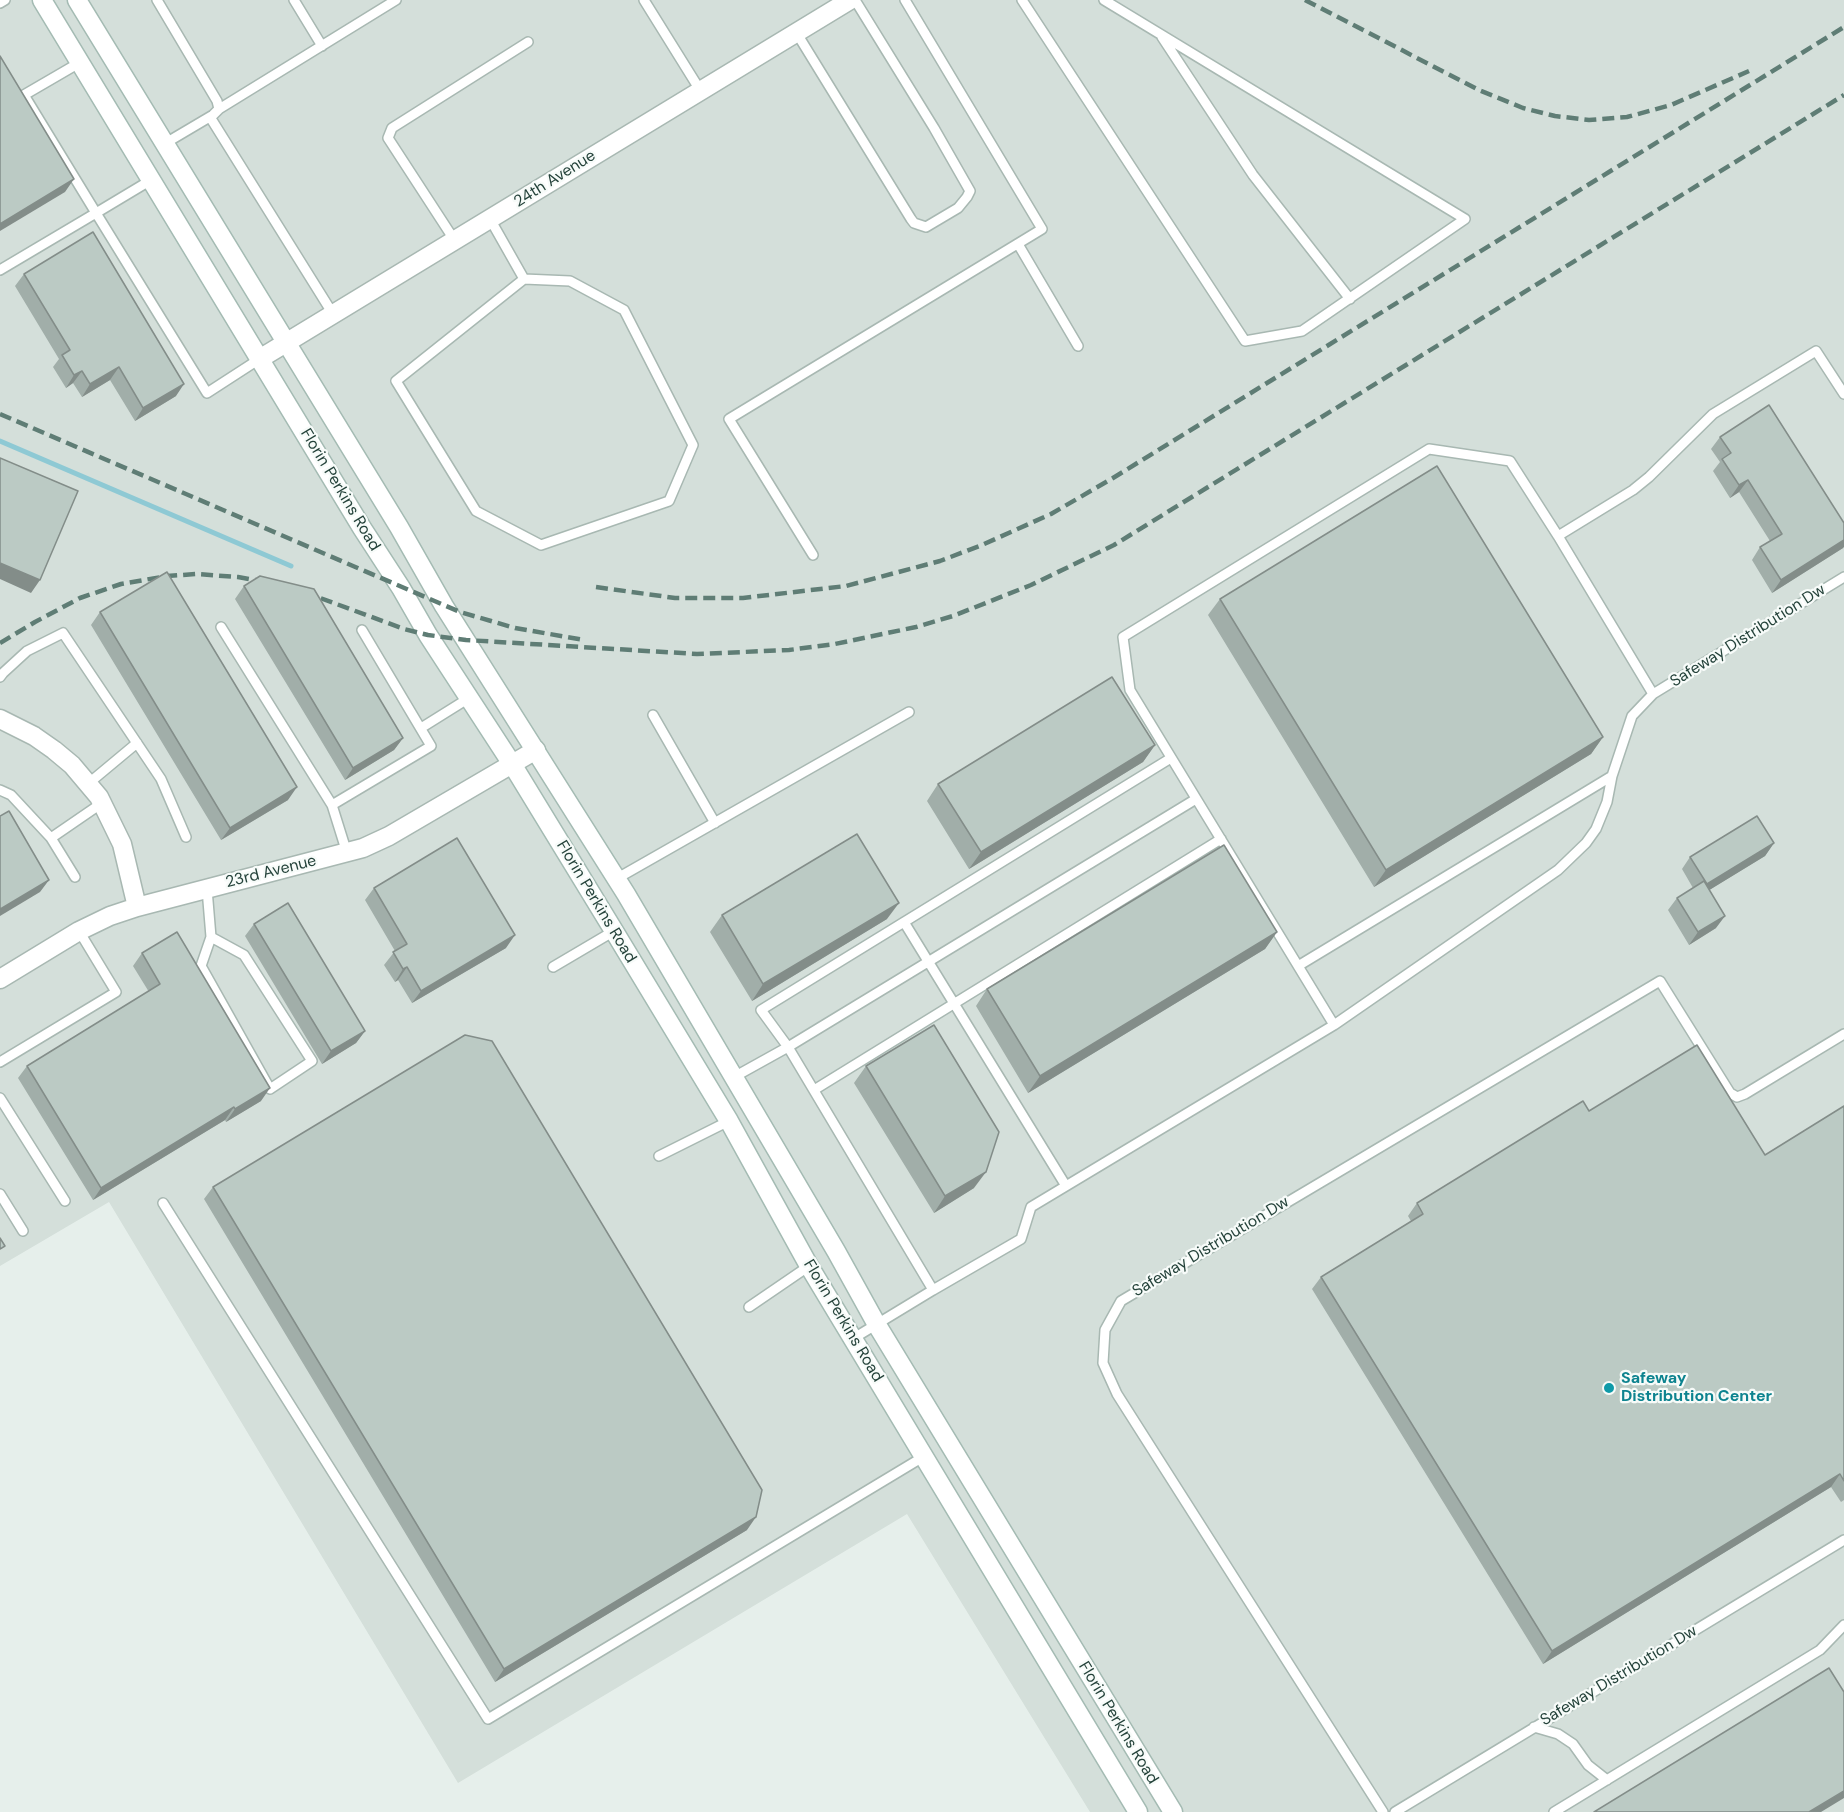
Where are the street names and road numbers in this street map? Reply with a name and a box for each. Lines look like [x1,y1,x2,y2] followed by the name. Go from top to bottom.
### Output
[511,146,599,212] street label: 24th Avenue
[296,425,384,555] street label: Florin Perkins Road
[1667,580,1829,692] street label: Safeway Distribution Dw
[552,837,640,967] street label: Florin Perkins Road
[224,851,318,893] street label: 23rd Avenue
[1129,1193,1293,1301] street label: Safeway Distribution Dw
[799,1256,887,1386] street label: Florin Perkins Road
[1537,1622,1701,1730] street label: Safeway Distribution Dw
[1074,1658,1162,1788] street label: Florin Perkins Road

